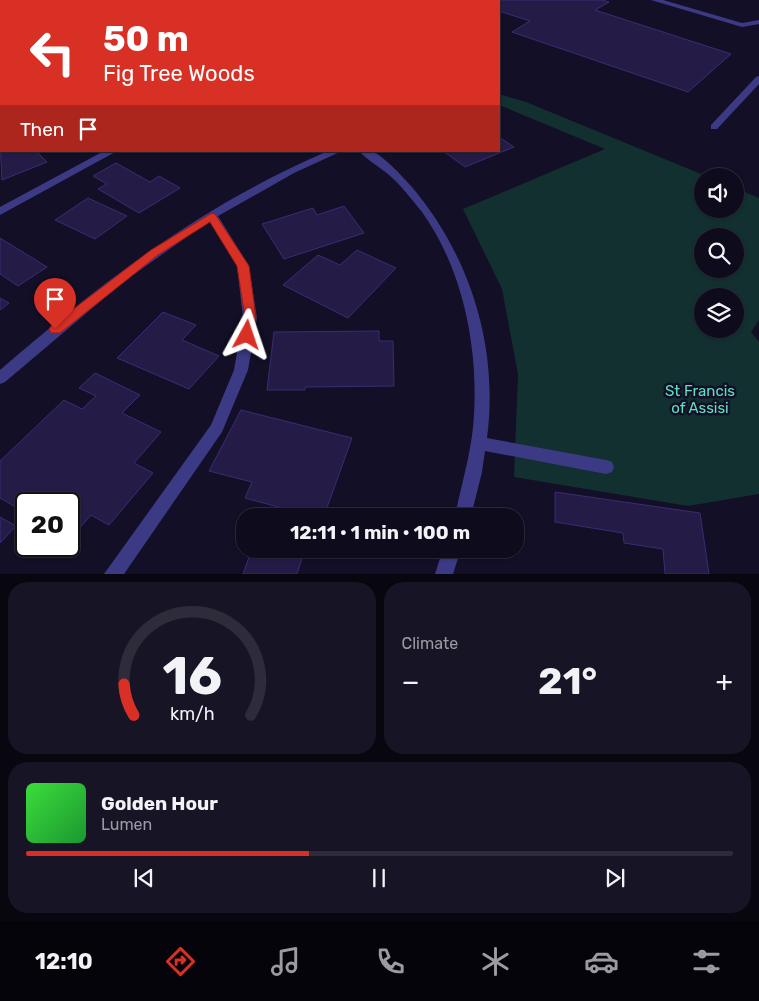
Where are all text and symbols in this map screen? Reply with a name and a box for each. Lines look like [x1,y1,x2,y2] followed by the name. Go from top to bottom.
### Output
[103,18,189,60] text: 50 m
[20,20,85,85] icon: left
[103,60,255,87] text: Fig Tree Woods
[74,115,102,143] icon: arrive
[20,118,64,141] text: Then
[694,168,744,338] map controls
[694,168,744,218] button: sound
[694,228,744,278] button: search
[34,278,76,329] pin
[41,285,69,313] icon: arrive
[694,288,744,338] button: layers
[220,308,272,360] position arrow
[665,382,735,417] park label: St Francis of Assisi
[15,492,80,557] speed limit sign: 20
[290,521,470,544] text: 12:11 · 1 min · 100 m
[402,634,458,653] text: Climate
[162,645,222,707] text: 16
[538,658,597,704] text: 21°
[402,665,420,698] text: −
[716,665,733,698] text: +
[169,703,214,724] text: km/h
[101,792,218,815] text: Golden Hour
[101,815,152,834] text: Lumen
[130,864,158,892] icon: previous
[365,864,393,892] icon: pause
[601,864,629,892] icon: next
[163,944,198,979] icon: directions
[268,944,303,979] icon: music
[373,944,408,979] icon: phone
[478,944,513,979] icon: climate
[584,944,619,979] icon: car
[689,944,724,979] icon: filters
[35,948,93,975] text: 12:10

